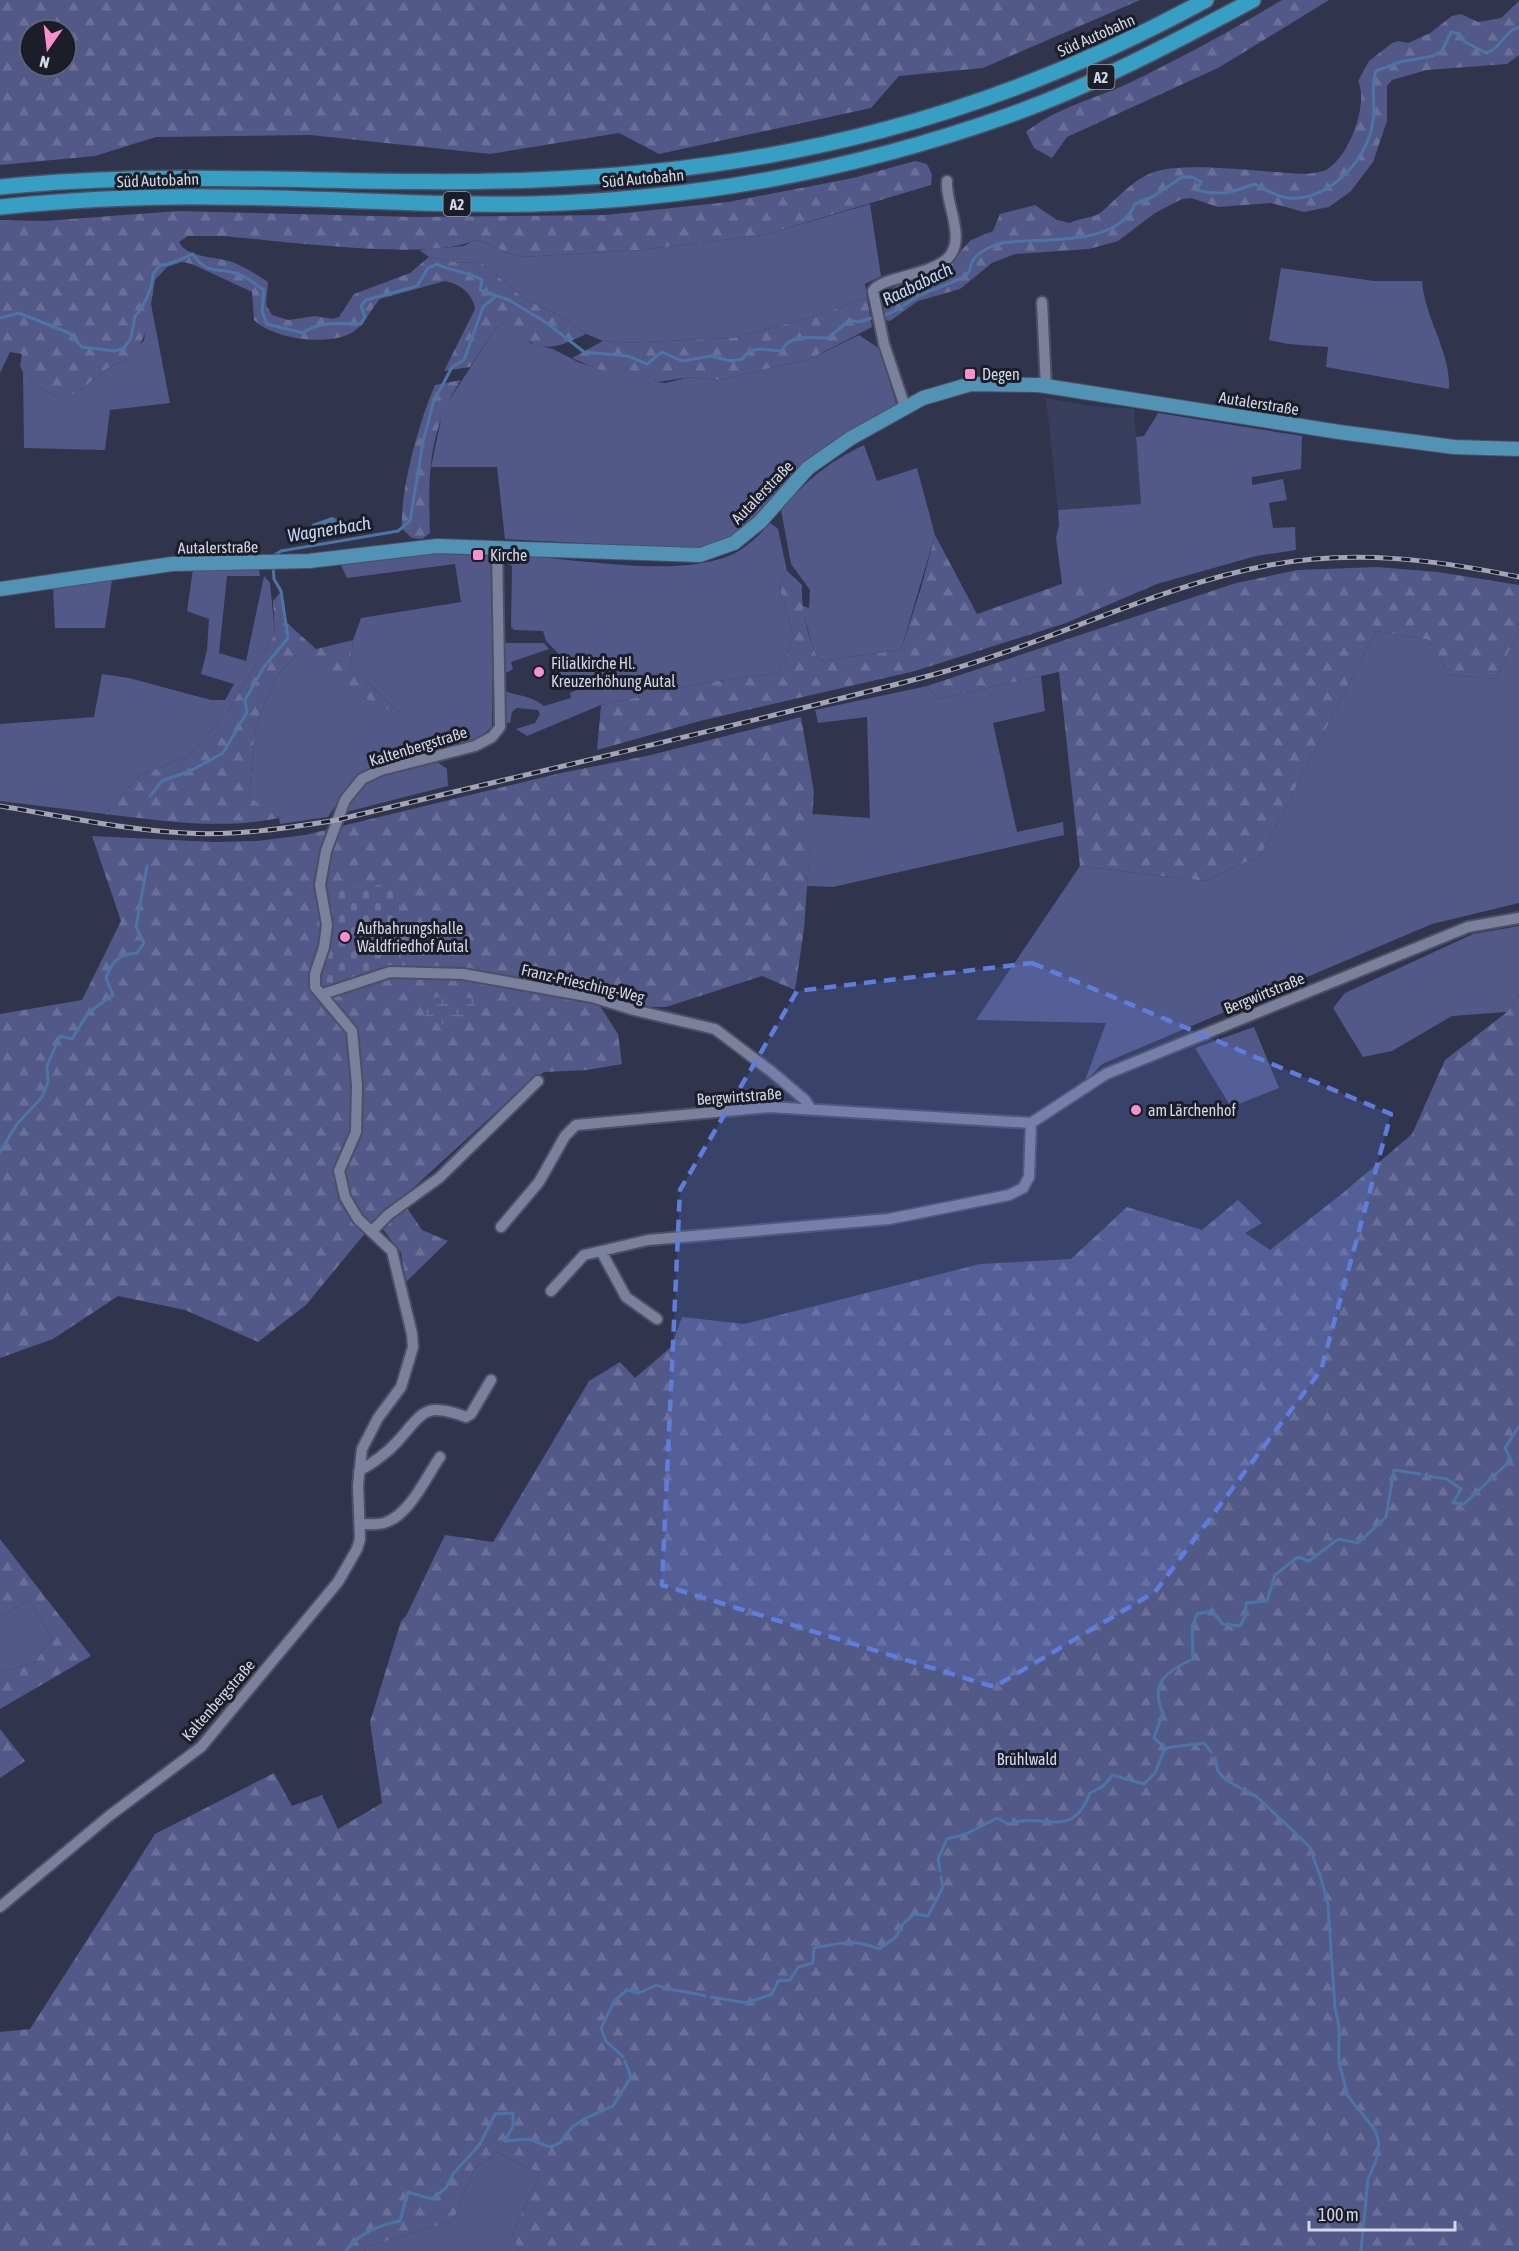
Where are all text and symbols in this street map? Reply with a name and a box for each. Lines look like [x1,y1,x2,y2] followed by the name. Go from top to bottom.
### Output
[1055,10,1137,60] street label: Süd Autobahn
[18,18,78,78] north arrow
[38,53,51,72] text: N
[1088,65,1114,89] road number: A2
[601,165,685,191] street label: Süd Autobahn
[117,170,199,190] street label: Süd Autobahn
[444,192,470,216] road number: A2
[879,258,956,310] water label: Raababach
[982,365,1020,384] place label: Degen
[963,367,977,381] marker: Degen
[1218,388,1300,418] street label: Autalerstraße
[728,457,796,527] street label: Autalerstraße
[286,512,372,546] water label: Wagnerbach
[178,537,258,557] street label: Autalerstraße
[490,546,527,564] place label: Kirche
[471,548,485,562] marker: Kirche
[551,654,676,691] place label: Filialkirche Hl. Kreuzerhöhung Autal
[532,665,546,679] marker: Filialkirche Hl. Kreuzerhöhung Autal
[367,723,469,770] street label: Kaltenbergstraße
[357,919,469,955] place label: Aufbahrungshalle Waldfriedhof Autal
[338,930,352,944] marker: Aufbahrungshalle Waldfriedhof Autal
[519,960,646,1007] street label: Franz-Priesching-Weg
[1221,969,1307,1018] street label: Bergwirtstraße
[696,1084,782,1109] street label: Bergwirtstraße
[1148,1101,1236,1119] place label: am Lärchenhof
[1129,1103,1143,1117] marker: am Lärchenhof
[178,1656,259,1745] street label: Kaltenbergstraße
[997,1750,1057,1768] park label: Brühlwald
[1309,2194,1454,2232] scale bar
[1318,2204,1359,2225] text: 100 m

